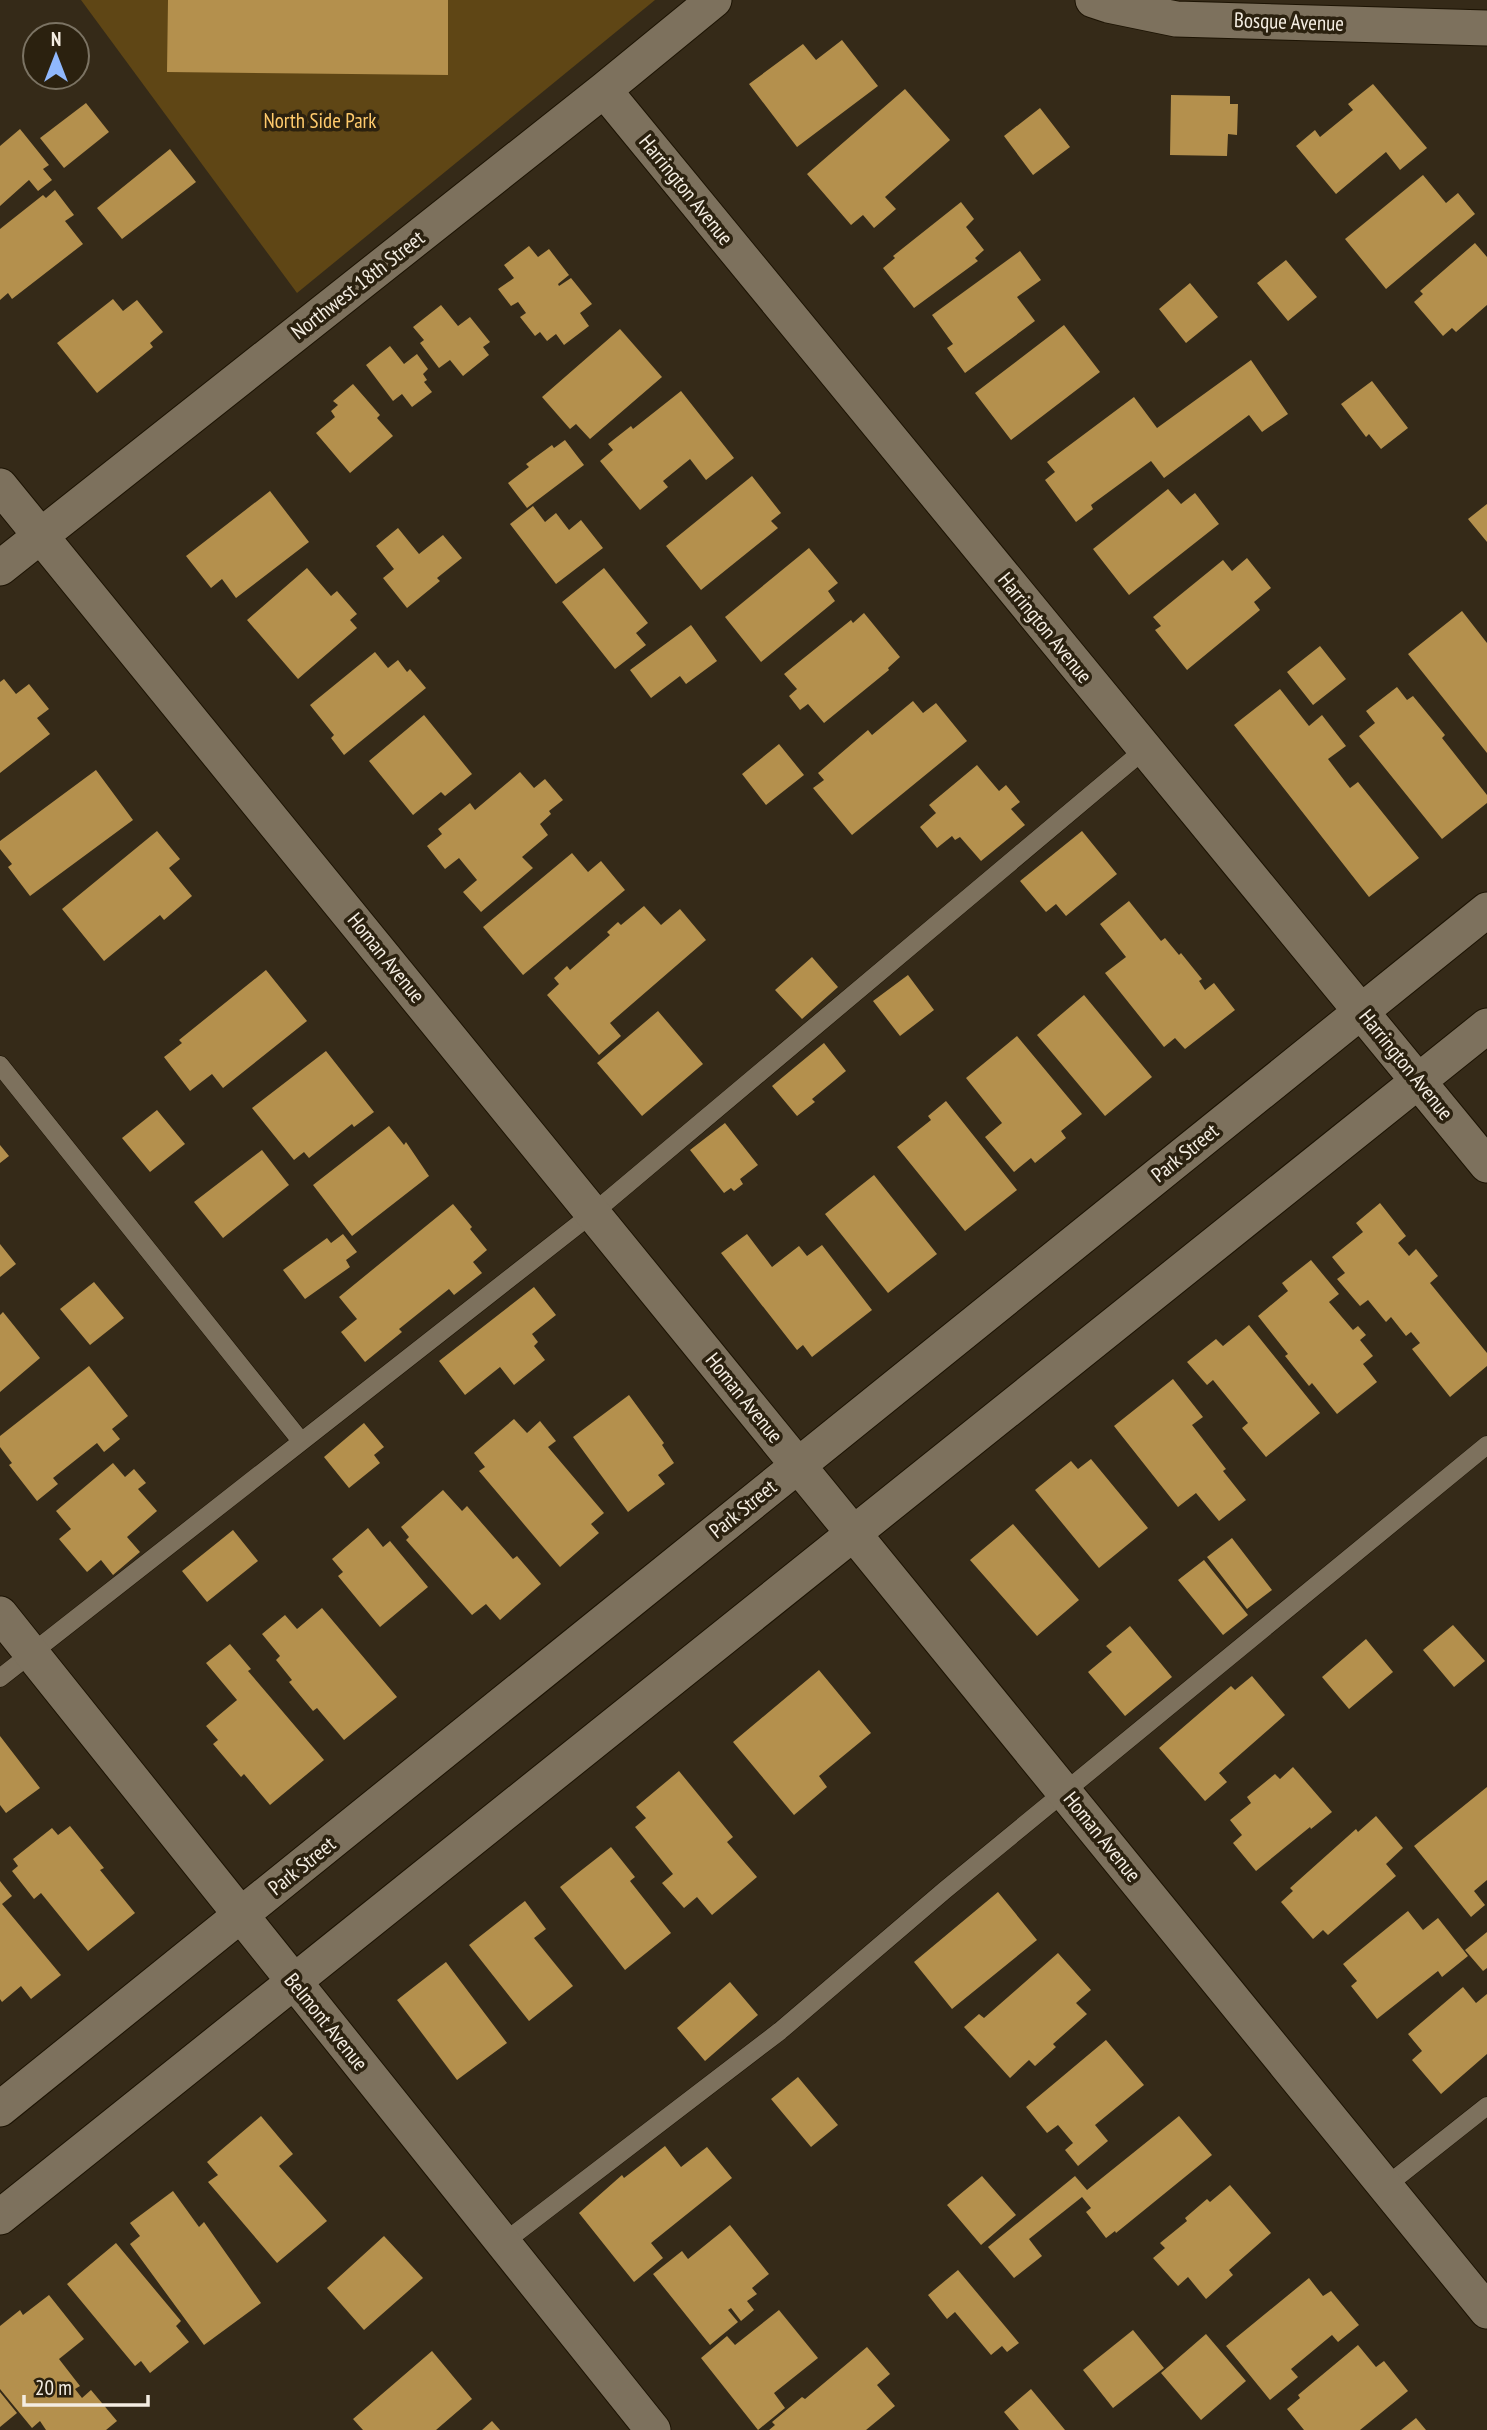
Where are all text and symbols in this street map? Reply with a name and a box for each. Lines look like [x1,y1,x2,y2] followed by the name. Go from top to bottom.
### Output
[1234,6,1344,37] street label: Bosque Avenue
[21,21,91,91] north arrow
[51,27,61,51] text: N
[263,107,377,134] park label: North Side Park
[633,129,739,251] street label: Harrington Avenue
[286,224,430,345] street label: Northwest 18th Street
[992,567,1098,689] street label: Harrington Avenue
[342,907,431,1008] street label: Homan Avenue
[1353,1004,1459,1126] street label: Harrington Avenue
[1146,1117,1224,1188] street label: Park Street
[700,1347,789,1448] street label: Homan Avenue
[704,1473,782,1544] street label: Park Street
[1058,1786,1147,1887] street label: Homan Avenue
[263,1830,341,1901] street label: Park Street
[279,1967,374,2076] street label: Belmont Avenue
[24,2364,149,2408] scale bar
[35,2374,72,2401] text: 20 m

